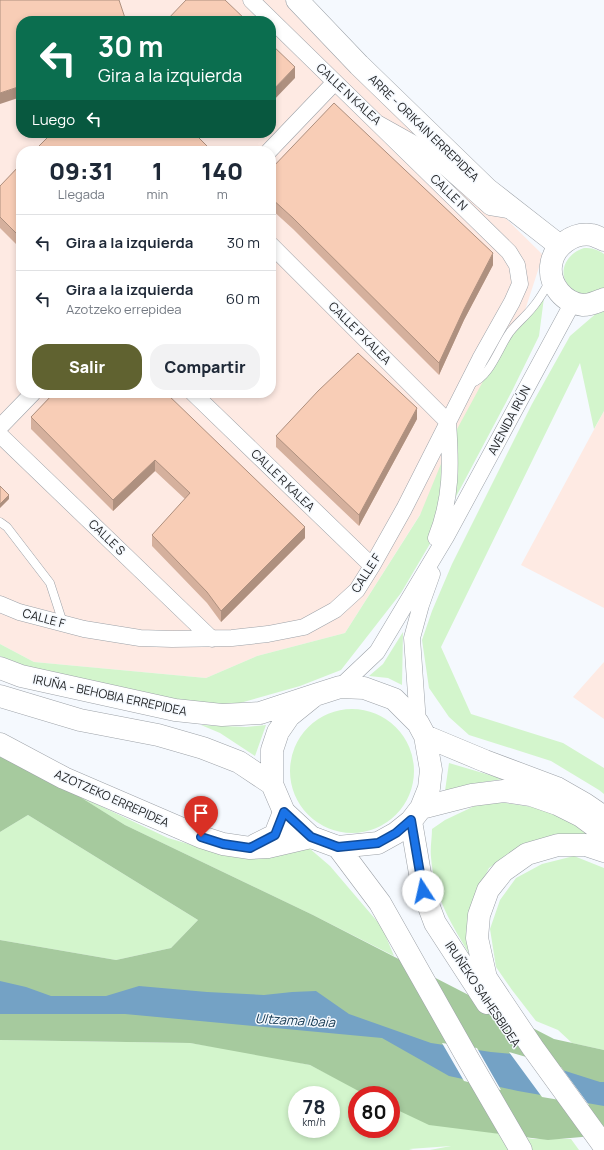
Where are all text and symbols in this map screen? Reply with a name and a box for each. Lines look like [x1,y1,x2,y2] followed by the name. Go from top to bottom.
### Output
[98,27,163,65] text: 30 m
[32,32,84,84] icon: left
[313,59,386,129] street label: CALLE N KALEA
[98,63,242,87] text: Gira a la izquierda
[365,70,483,186] street label: ARRE - ORIKAIN ERREPIDEA
[83,108,105,130] icon: left
[32,109,75,130] text: Luego
[49,154,114,187] text: 09:31
[152,154,163,187] text: 1
[201,154,243,187] text: 140
[427,170,471,214] street label: CALLE N
[58,185,105,203] text: Llegada
[147,185,168,203] text: min
[217,185,228,203] text: m
[32,232,54,254] icon: left
[66,232,193,253] text: Gira a la izquierda
[227,232,260,253] text: 30 m
[66,279,193,300] text: Gira a la izquierda
[32,288,54,310] icon: left
[226,288,260,309] text: 60 m
[325,298,395,368] street label: CALLE P KALEA
[66,300,181,318] text: Azotzeko errepidea
[32,344,142,390] button: Salir
[150,344,260,390] button: Compartir
[483,382,535,458] street label: AVENIDA IRÚN
[247,445,319,515] street label: CALLE R KALEA
[85,515,129,559] street label: CALLE S
[347,550,385,596] street label: CALLE F
[21,604,67,632] street label: CALLE F
[31,670,189,720] street label: IRUÑA - BEHOBIA ERREPIDEA
[52,765,172,831] street label: AZOTZEKO ERREPIDEA
[184,796,218,837] pin
[190,802,212,824] icon: arrive
[402,870,444,912] position arrow
[441,938,525,1051] street label: IRUÑEKO SAIHESBIDEA
[255,1009,336,1031] water label: Ultzama ibaia
[348,1086,400,1138] speed limit sign: 80
[303,1093,325,1120] text: 78
[302,1115,326,1129] text: km/h

